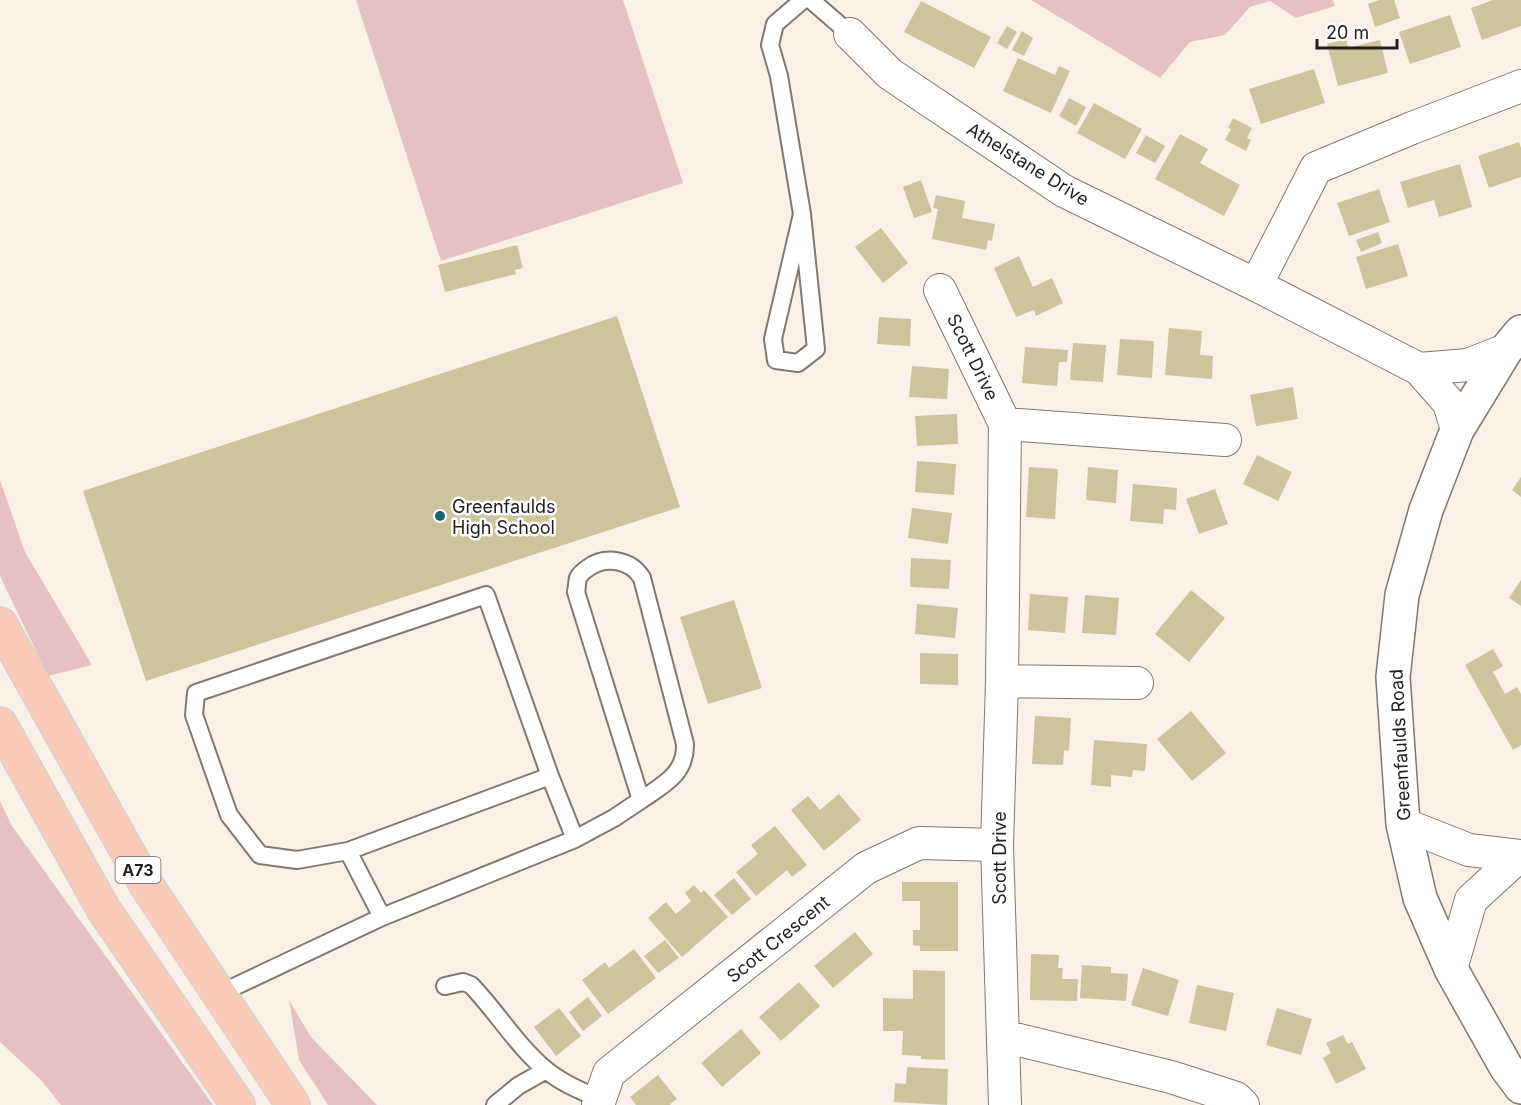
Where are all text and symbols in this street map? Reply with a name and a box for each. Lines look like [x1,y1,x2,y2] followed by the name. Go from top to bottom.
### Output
[1317,12,1396,50] scale bar
[1326,22,1369,43] text: 20 m
[963,118,1093,210] street label: Athelstane Drive
[943,310,1003,404] street label: Scott Drive
[452,496,556,538] place label: Greenfaulds High School
[433,509,447,523] marker: Greenfaulds High School
[1386,669,1414,821] street label: Greenfaulds Road
[989,811,1010,905] street label: Scott Drive
[116,857,160,883] road number: A73
[722,891,834,987] street label: Scott Crescent

